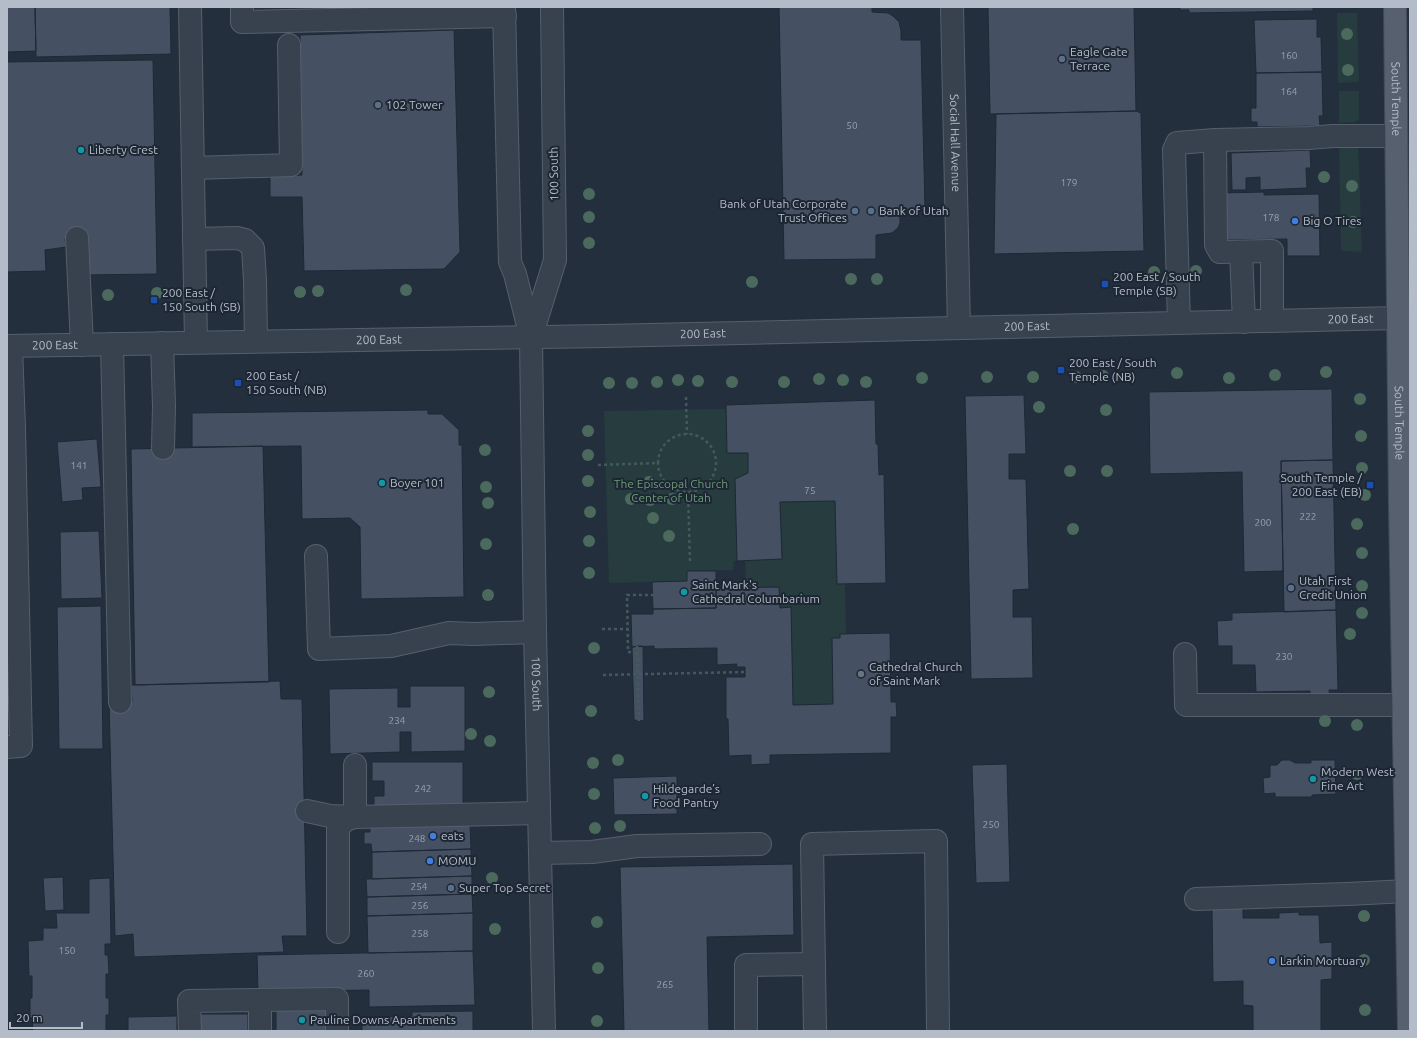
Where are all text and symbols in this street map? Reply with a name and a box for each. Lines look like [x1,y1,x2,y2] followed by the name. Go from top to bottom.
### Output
[1070,45,1128,72] place label: Eagle Gate Terrace
[1281,50,1298,61] house number: 160
[1057,54,1067,64] marker: Eagle Gate Terrace
[1390,62,1403,136] street label: South Temple
[1281,86,1298,97] house number: 164
[948,94,963,192] street label: Social Hall Avenue
[386,98,443,111] place label: 102 Tower
[373,100,383,110] marker: 102 Tower
[846,120,858,131] house number: 50
[89,143,158,156] place label: Liberty Crest
[76,145,86,155] marker: Liberty Crest
[547,147,560,202] street label: 100 South
[1061,177,1077,188] house number: 179
[720,197,847,224] place label: Bank of Utah Corporate Trust Offices
[879,204,949,217] place label: Bank of Utah
[850,206,860,216] marker: Bank of Utah Corporate Trust Offices
[866,206,876,216] marker: Bank of Utah
[1263,212,1280,223] house number: 178
[1303,214,1361,227] place label: Big O Tires
[1290,216,1300,226] marker: Big O Tires
[1113,270,1201,298] place label: 200 East / South Temple (SB)
[1100,279,1110,289] marker: 200 East / South Temple (SB)
[162,286,241,314] place label: 200 East / 150 South (SB)
[149,295,159,305] marker: 200 East / 150 South (SB)
[1328,312,1374,326] street label: 200 East
[1004,319,1050,333] street label: 200 East
[680,326,726,340] street label: 200 East
[356,332,402,346] street label: 200 East
[32,338,78,352] street label: 200 East
[1069,356,1157,384] place label: 200 East / South Temple (NB)
[1056,365,1066,375] marker: 200 East / South Temple (NB)
[246,369,327,397] place label: 200 East / 150 South (NB)
[233,378,243,388] marker: 200 East / 150 South (NB)
[1393,386,1407,460] street label: South Temple
[71,460,87,471] house number: 141
[1280,471,1363,499] place label: South Temple / 200 East (EB)
[390,476,445,489] place label: Boyer 101
[614,477,728,504] park label: The Episcopal Church Center of Utah
[377,478,387,488] marker: Boyer 101
[1365,480,1375,490] marker: South Temple / 200 East (EB)
[804,485,816,496] house number: 75
[1300,511,1316,522] house number: 222
[1255,517,1272,528] house number: 200
[1299,574,1367,601] place label: Utah First Credit Union
[692,578,820,605] place label: Saint Mark's Cathedral Columbarium
[1286,583,1296,593] marker: Utah First Credit Union
[679,587,689,597] marker: Saint Mark's Cathedral Columbarium
[1276,651,1293,662] house number: 230
[530,656,544,711] street label: 100 South
[869,660,962,687] place label: Cathedral Church of Saint Mark
[856,669,866,679] marker: Cathedral Church of Saint Mark
[389,715,406,726] house number: 234
[1321,765,1394,792] place label: Modern West Fine Art
[1308,774,1318,784] marker: Modern West Fine Art
[653,782,720,809] place label: Hildegarde’s Food Pantry
[415,783,431,794] house number: 242
[640,791,650,801] marker: Hildegarde’s Food Pantry
[983,819,1000,830] house number: 250
[441,829,464,842] place label: eats
[428,831,438,841] marker: eats
[409,833,426,844] house number: 248
[438,854,476,867] place label: MOMU
[425,856,435,866] marker: MOMU
[411,881,428,892] house number: 254
[459,881,551,894] place label: Super Top Secret
[446,883,456,893] marker: Super Top Secret
[412,900,429,911] house number: 256
[412,928,429,939] house number: 258
[59,945,76,956] house number: 150
[1280,954,1366,967] place label: Larkin Mortuary
[1267,956,1277,966] marker: Larkin Mortuary
[358,968,375,979] house number: 260
[657,979,673,990] house number: 265
[10,1004,82,1030] scale bar
[16,1011,43,1024] text: 20 m
[310,1013,456,1026] place label: Pauline Downs Apartments
[297,1015,307,1025] marker: Pauline Downs Apartments

